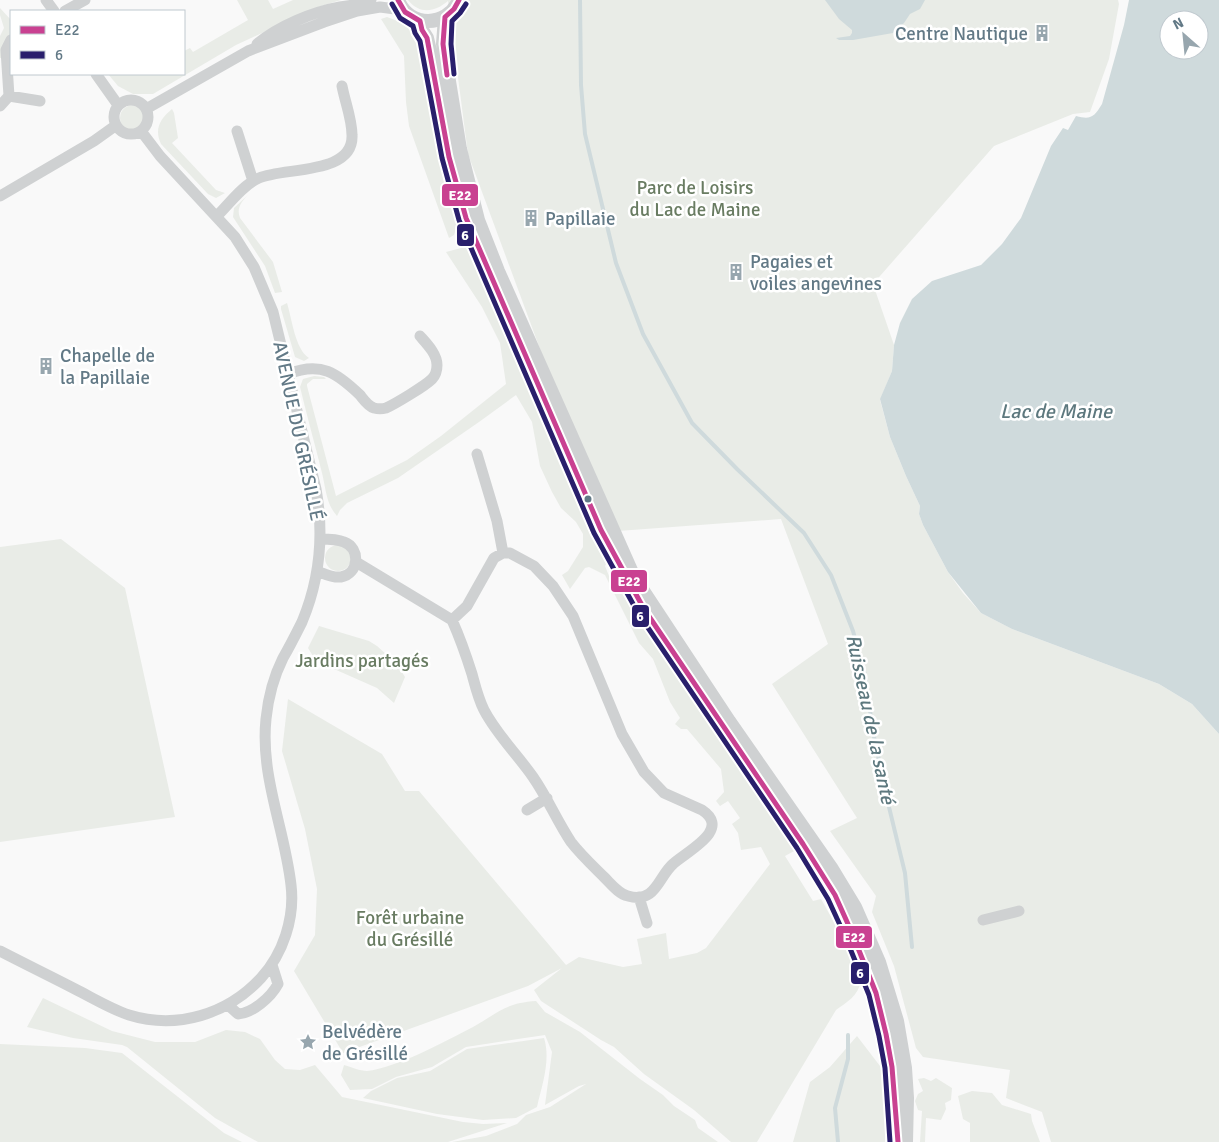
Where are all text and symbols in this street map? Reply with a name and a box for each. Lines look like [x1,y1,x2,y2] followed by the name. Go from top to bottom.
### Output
[10,10,185,75] legend
[1159,10,1209,60] north arrow
[1170,14,1187,34] text: N
[55,21,80,39] text: E22
[895,22,1028,46] place label: Centre Nautique
[1032,23,1052,43] building icon: Centre Nautique
[55,46,63,64] text: 6
[630,176,760,222] park label: Parc de Loisirs du Lac de Maine
[441,183,479,207] line badge: E22
[448,187,472,204] text: E22
[545,207,616,231] place label: Papillaie
[521,208,541,228] building icon: Papillaie
[456,223,475,247] line badge: 6
[461,227,469,244] text: 6
[750,250,882,296] place label: Pagaies et voiles angevines
[726,262,746,282] building icon: Pagaies et voiles angevines
[267,339,329,523] street label: AVENUE DU GRÉSILLÉ
[60,344,155,390] place label: Chapelle de la Papillaie
[36,356,56,376] building icon: Chapelle de la Papillaie
[1000,399,1113,424] water label: Lac de Maine
[583,494,593,504] unlabelled marker
[610,569,648,593] line badge: E22
[617,573,641,590] text: E22
[631,604,650,628] line badge: 6
[636,608,644,625] text: 6
[840,632,901,808] water label: Ruisseau de la santé
[295,649,429,673] park label: Jardins partagés
[356,906,464,952] park label: Forêt urbaine du Grésillé
[835,925,873,949] line badge: E22
[842,929,866,946] text: E22
[850,961,870,985] line badge: 6
[856,965,864,982] text: 6
[322,1020,408,1066] place label: Belvédère de Grésillé
[298,1032,318,1052] place icon: Belvédère de Grésillé

